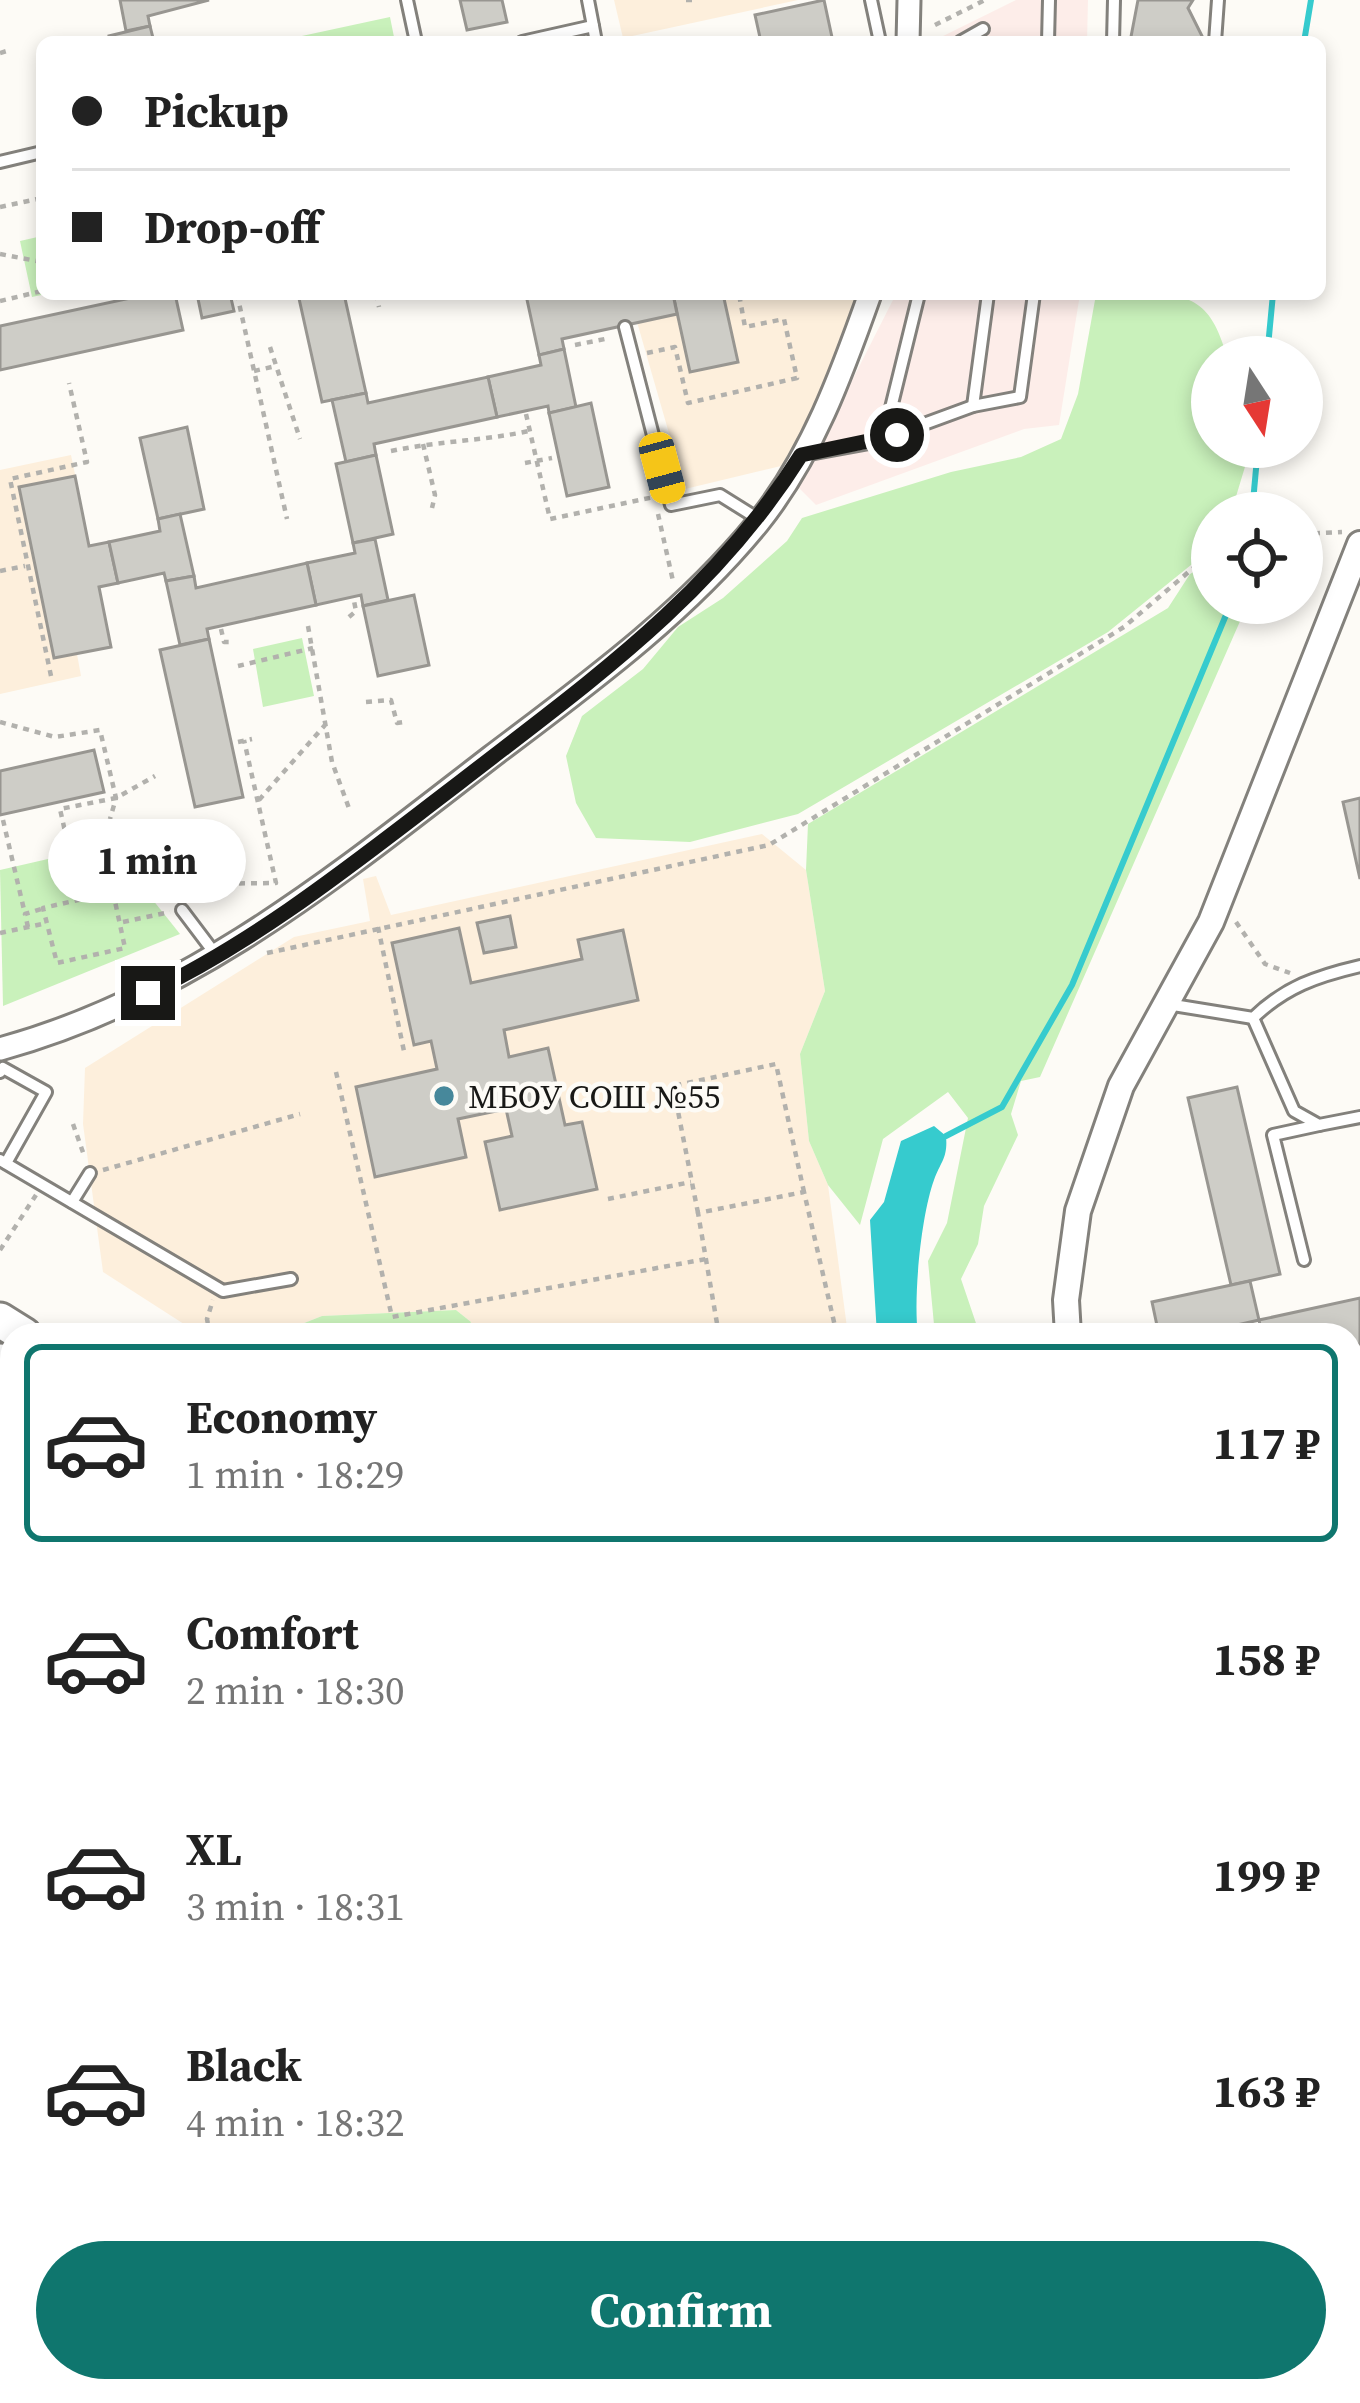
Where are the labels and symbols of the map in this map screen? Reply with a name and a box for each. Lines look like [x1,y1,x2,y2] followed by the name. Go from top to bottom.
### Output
[1191,336,1323,468] north arrow
[870,408,924,462] route start
[635,429,689,507] car
[49,819,247,903] callout: 1 min
[121,966,175,1020] route end
[468,1074,720,1119] place label: МБОУ СОШ №55
[431,1083,457,1109] marker: МБОУ СОШ №55

